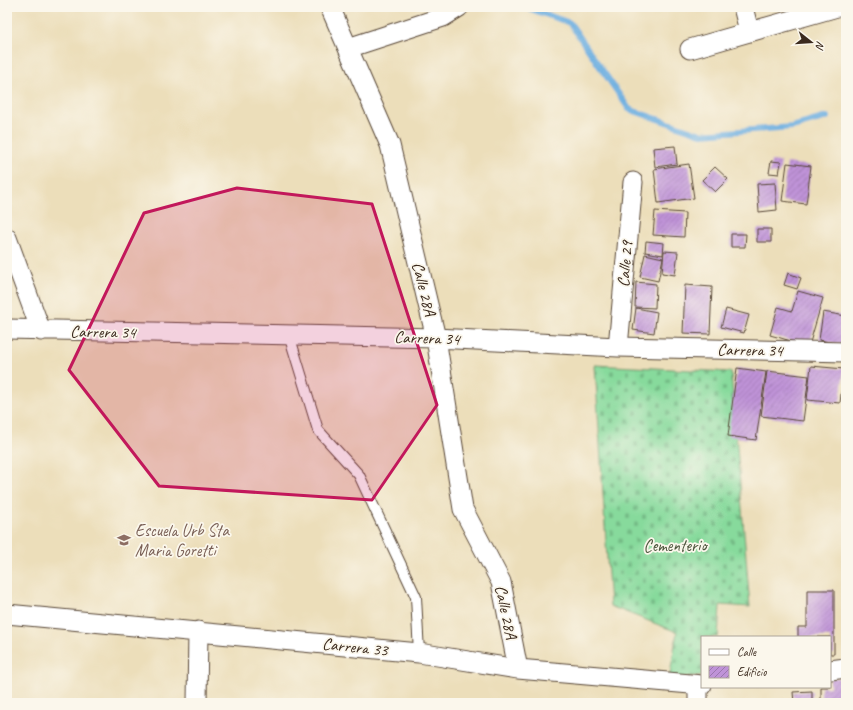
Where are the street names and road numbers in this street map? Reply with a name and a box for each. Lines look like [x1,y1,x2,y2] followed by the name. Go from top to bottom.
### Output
[613,239,638,288] street label: Calle 29
[407,260,441,319] street label: Calle 28A
[70,321,138,343] street label: Carrera 34
[394,326,463,350] street label: Carrera 34
[717,339,785,361] street label: Carrera 34
[490,583,522,642] street label: Calle 28A
[321,633,390,661] street label: Carrera 33

